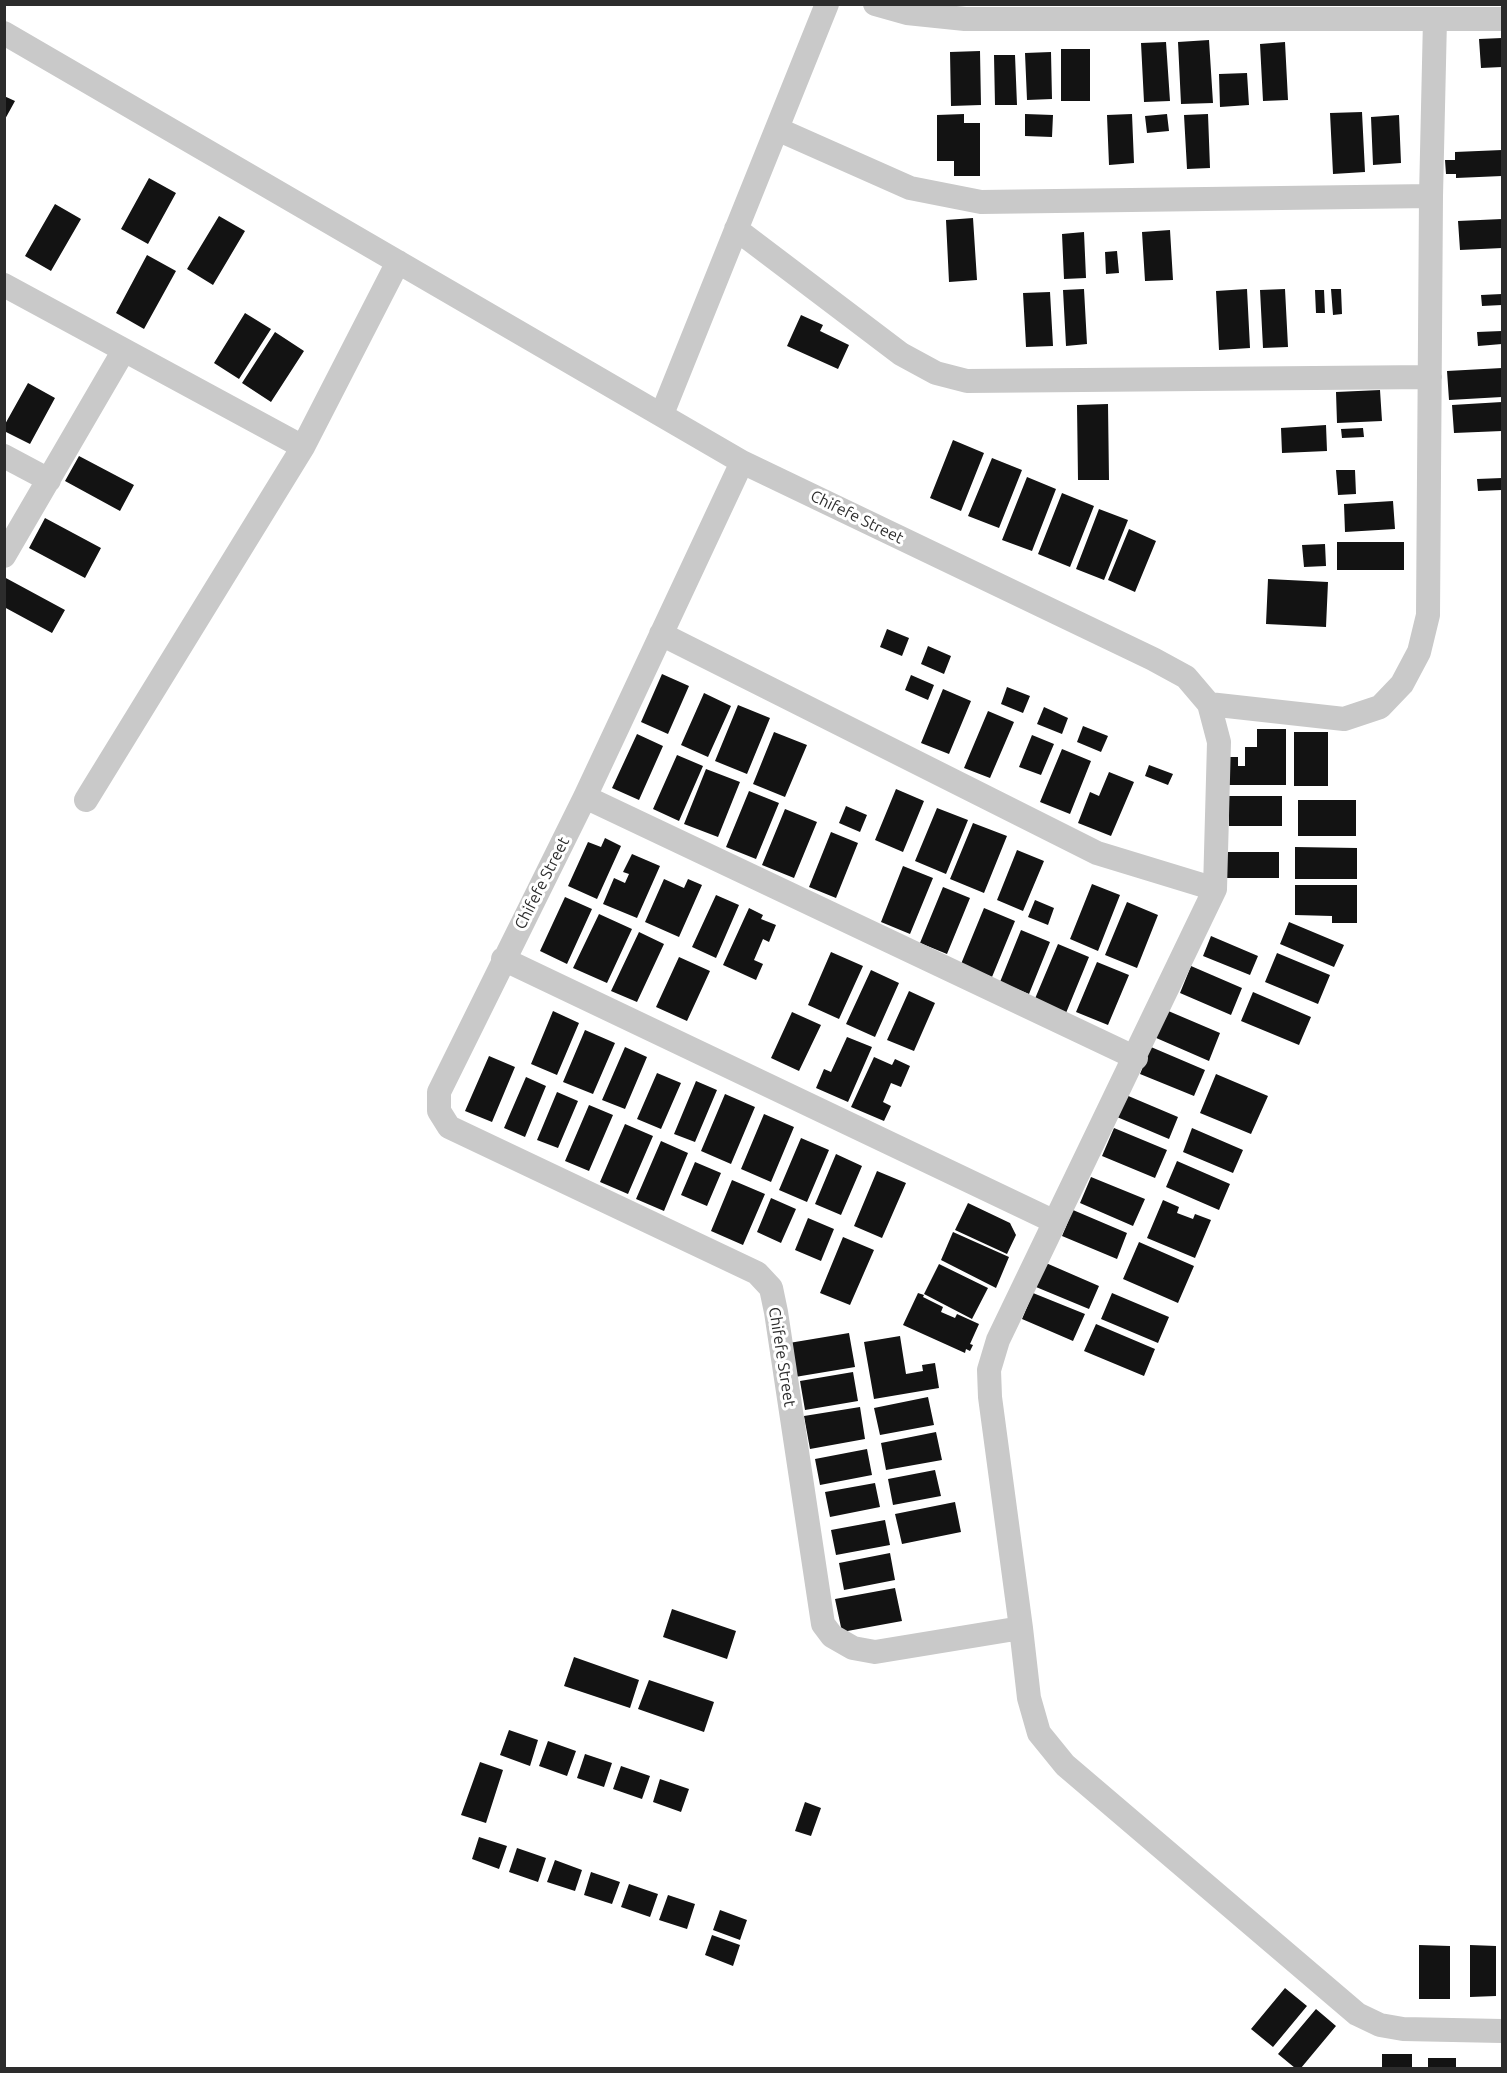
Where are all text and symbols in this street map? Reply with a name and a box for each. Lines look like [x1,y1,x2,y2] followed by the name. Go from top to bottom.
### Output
[807,486,907,548] street label: Chifefe Street
[511,834,573,932] street label: Chifefe Street
[765,1306,799,1408] street label: Chifefe Street

